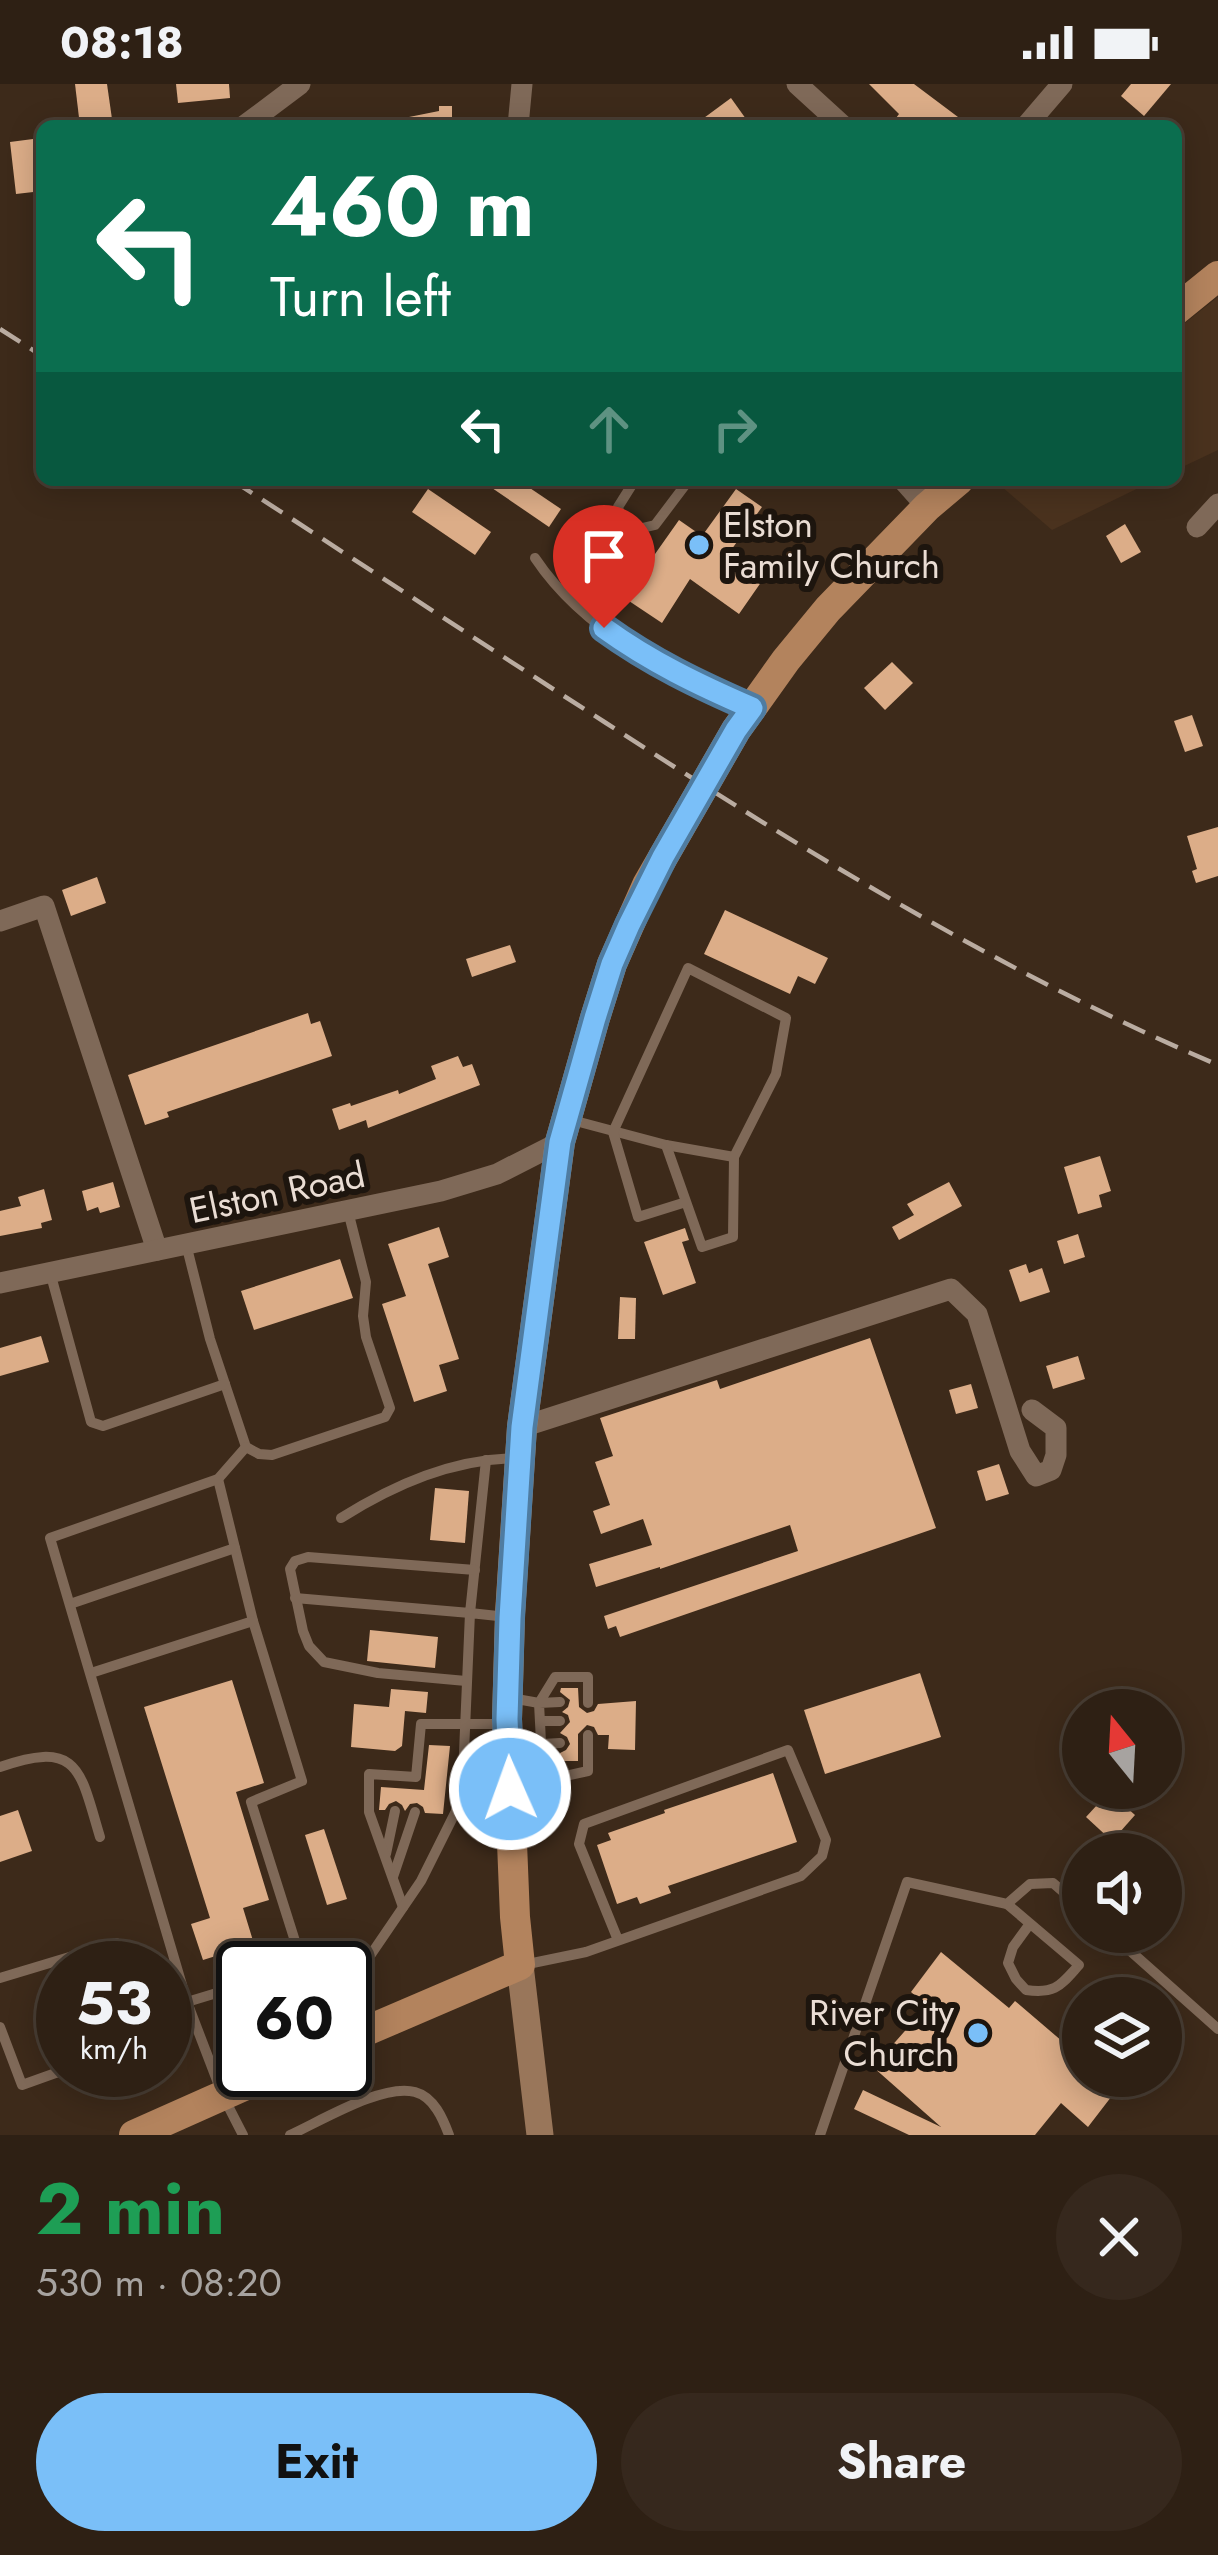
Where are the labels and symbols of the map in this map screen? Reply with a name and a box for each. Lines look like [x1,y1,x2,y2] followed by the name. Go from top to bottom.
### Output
[723,498,940,591] place label: Elston Family Church
[553,505,655,628] pin
[686,532,712,558] marker: Elston Family Church
[184,1148,370,1236] street label: Elston Road
[1062,1689,1182,1809] north arrow
[447,1726,573,1852] position arrow
[216,1941,372,2097] speed limit sign: 60
[809,1986,954,2079] place label: River City Church
[965,2020,991,2046] marker: River City Church

